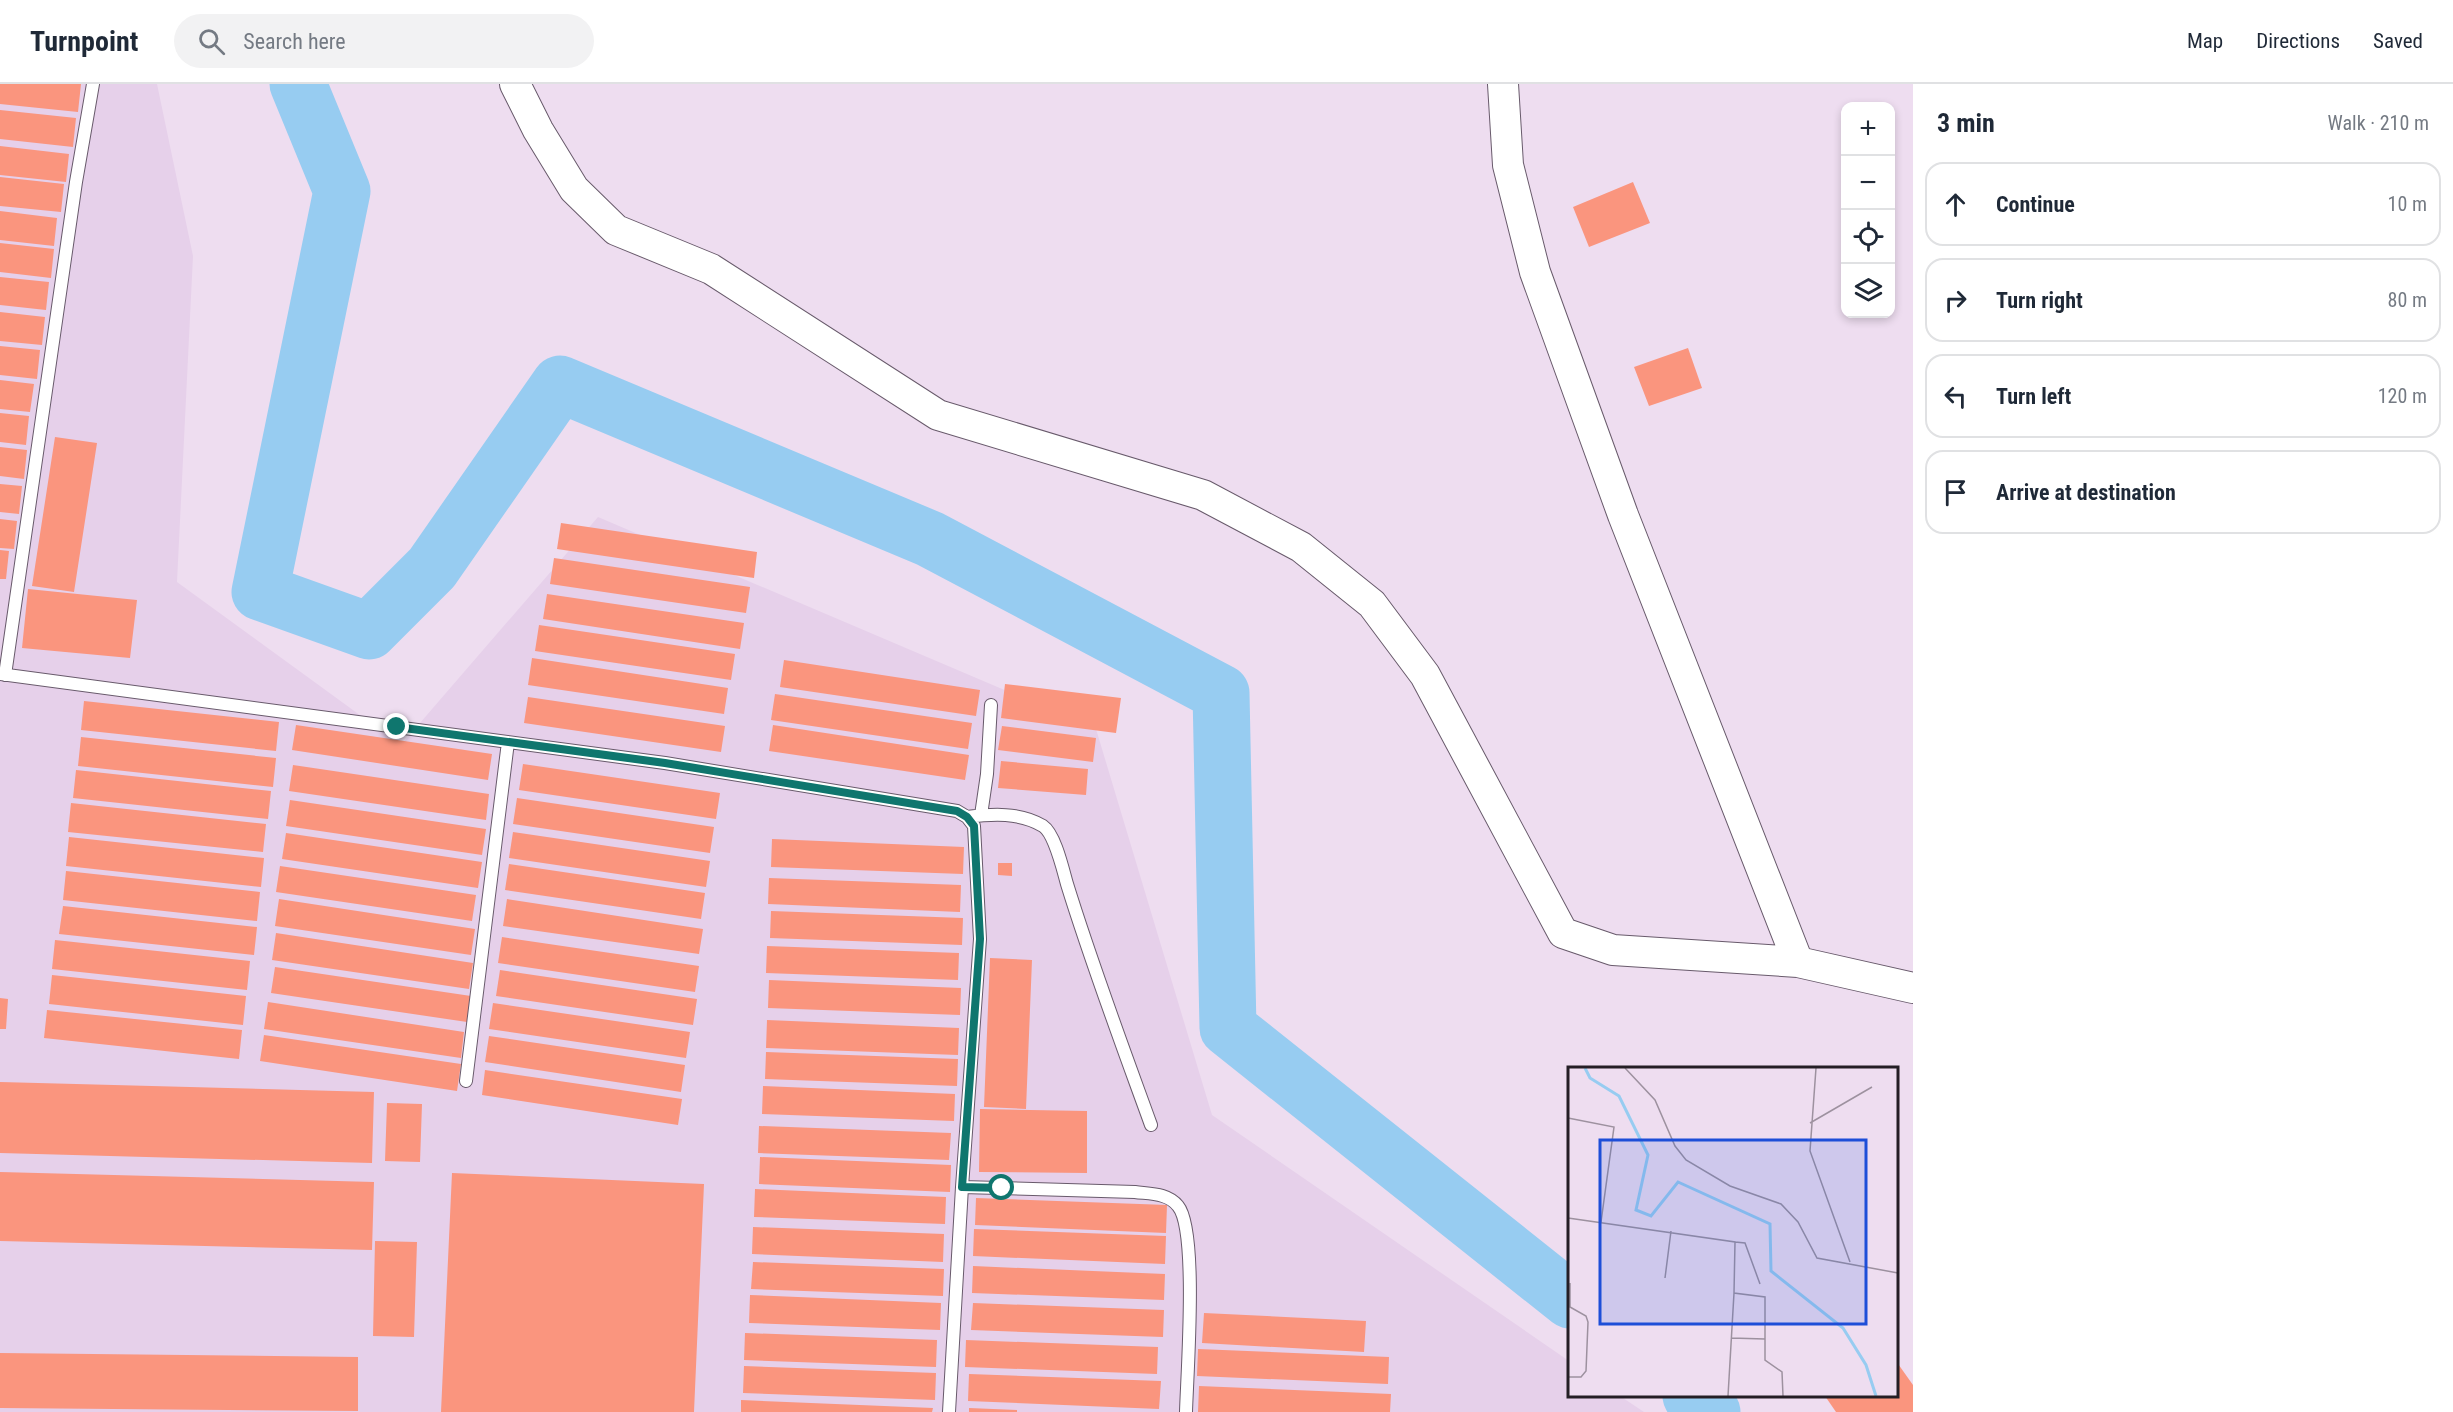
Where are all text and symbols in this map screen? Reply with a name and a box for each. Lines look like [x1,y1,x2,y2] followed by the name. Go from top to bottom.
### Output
[174,14,594,68] search box
[30,25,138,58] text: Turnpoint
[195,25,228,58] icon: search
[243,29,346,54] text: Search here
[2187,29,2223,53] text: Map
[2256,29,2340,53] text: Directions
[2373,29,2423,53] text: Saved
[1841,102,1895,318] map controls
[1841,102,1895,156] button: +
[1937,108,1995,138] text: 3 min
[2328,111,2429,135] text: Walk · 210 m
[1841,156,1895,210] button: −
[1939,188,1972,221] icon: ahead
[1996,192,2075,217] text: Continue
[2388,192,2427,216] text: 10 m
[1841,210,1895,264] button: locate
[1841,264,1895,318] button: layers
[1939,284,1972,317] icon: right
[1996,288,2083,313] text: Turn right
[2388,288,2427,312] text: 80 m
[1939,380,1972,413] icon: left
[1996,384,2071,409] text: Turn left
[2378,384,2427,408] text: 120 m
[1939,476,1972,509] icon: arrive
[1996,480,2176,505] text: Arrive at destination
[383,713,409,739] route end
[1568,1067,1898,1397] inset map
[988,1174,1014,1200] route start

